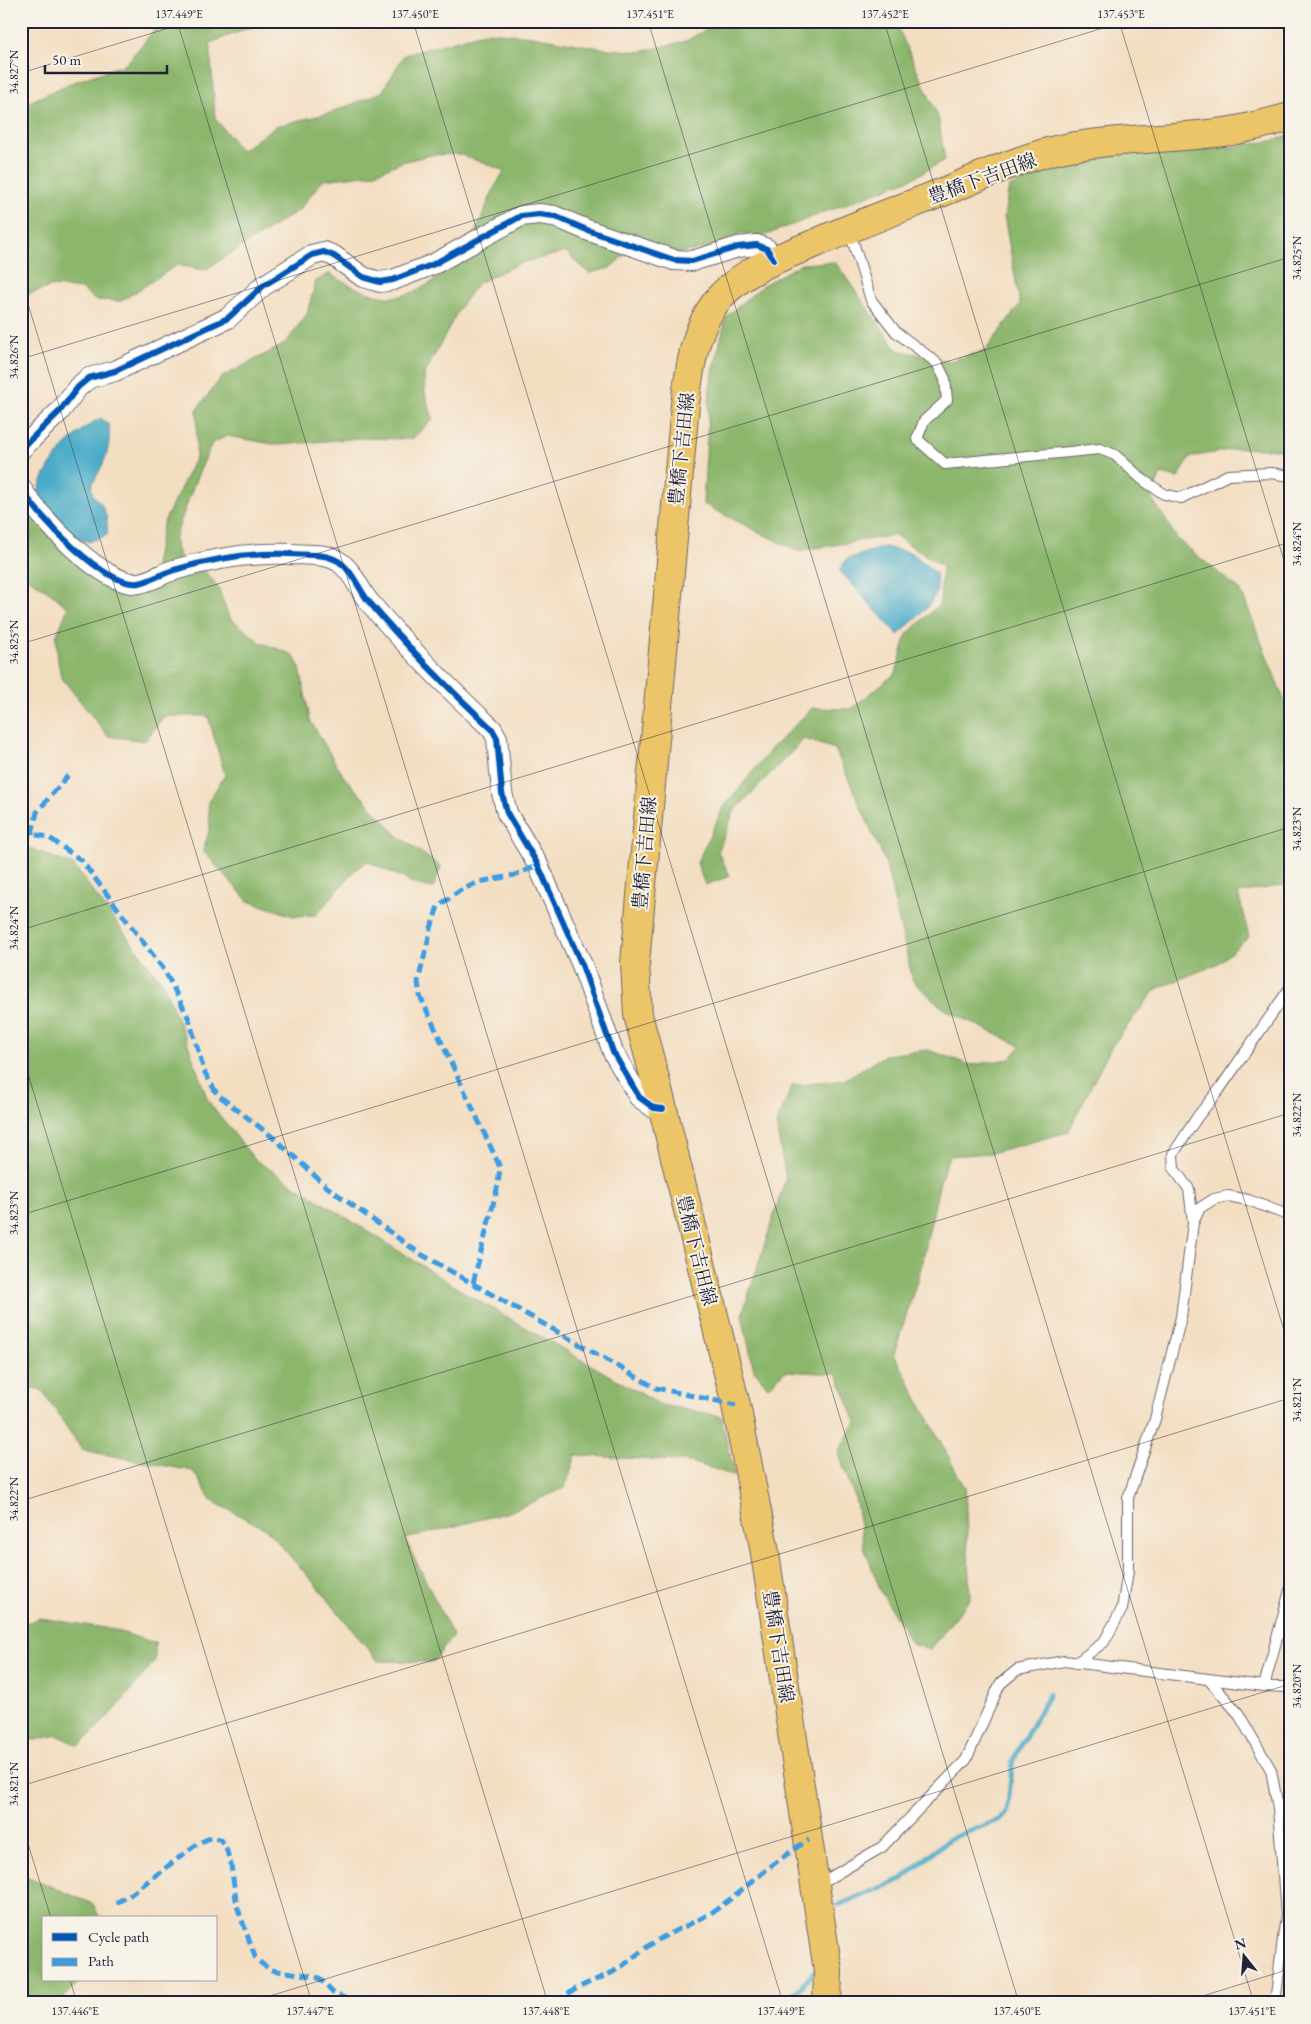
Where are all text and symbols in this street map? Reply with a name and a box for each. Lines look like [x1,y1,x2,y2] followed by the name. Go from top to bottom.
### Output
[155,6,203,22] text: 137.449°E
[391,6,439,22] text: 137.450°E
[626,6,674,22] text: 137.451°E
[861,6,909,22] text: 137.452°E
[1097,6,1145,22] text: 137.453°E
[45,42,168,74] scale bar
[6,49,22,94] text: 34.827°N
[52,50,81,69] text: 50 m
[924,147,1040,210] street label: 豊橋下吉田線
[1289,235,1305,280] text: 34.825°N
[6,334,22,379] text: 34.826°N
[663,391,700,507] street label: 豊橋下吉田線
[1289,521,1305,566] text: 34.824°N
[6,619,22,664] text: 34.825°N
[627,795,662,911] street label: 豊橋下吉田線
[1289,806,1305,851] text: 34.823°N
[6,905,22,950] text: 34.824°N
[1289,1092,1305,1137] text: 34.822°N
[6,1190,22,1235] text: 34.823°N
[671,1192,722,1308] street label: 豊橋下吉田線
[1289,1377,1305,1422] text: 34.821°N
[6,1476,22,1521] text: 34.822°N
[757,1588,800,1704] street label: 豊橋下吉田線
[1289,1663,1305,1708] text: 34.820°N
[6,1761,22,1806] text: 34.821°N
[42,1916,218,1982] legend
[88,1927,150,1946] text: Cycle path
[1218,1932,1268,1982] north arrow
[1232,1933,1249,1954] text: N
[88,1951,114,1970] text: Path
[51,2003,99,2019] text: 137.446°E
[286,2003,334,2019] text: 137.447°E
[522,2003,570,2019] text: 137.448°E
[757,2003,805,2019] text: 137.449°E
[993,2003,1041,2019] text: 137.450°E
[1228,2003,1276,2019] text: 137.451°E

